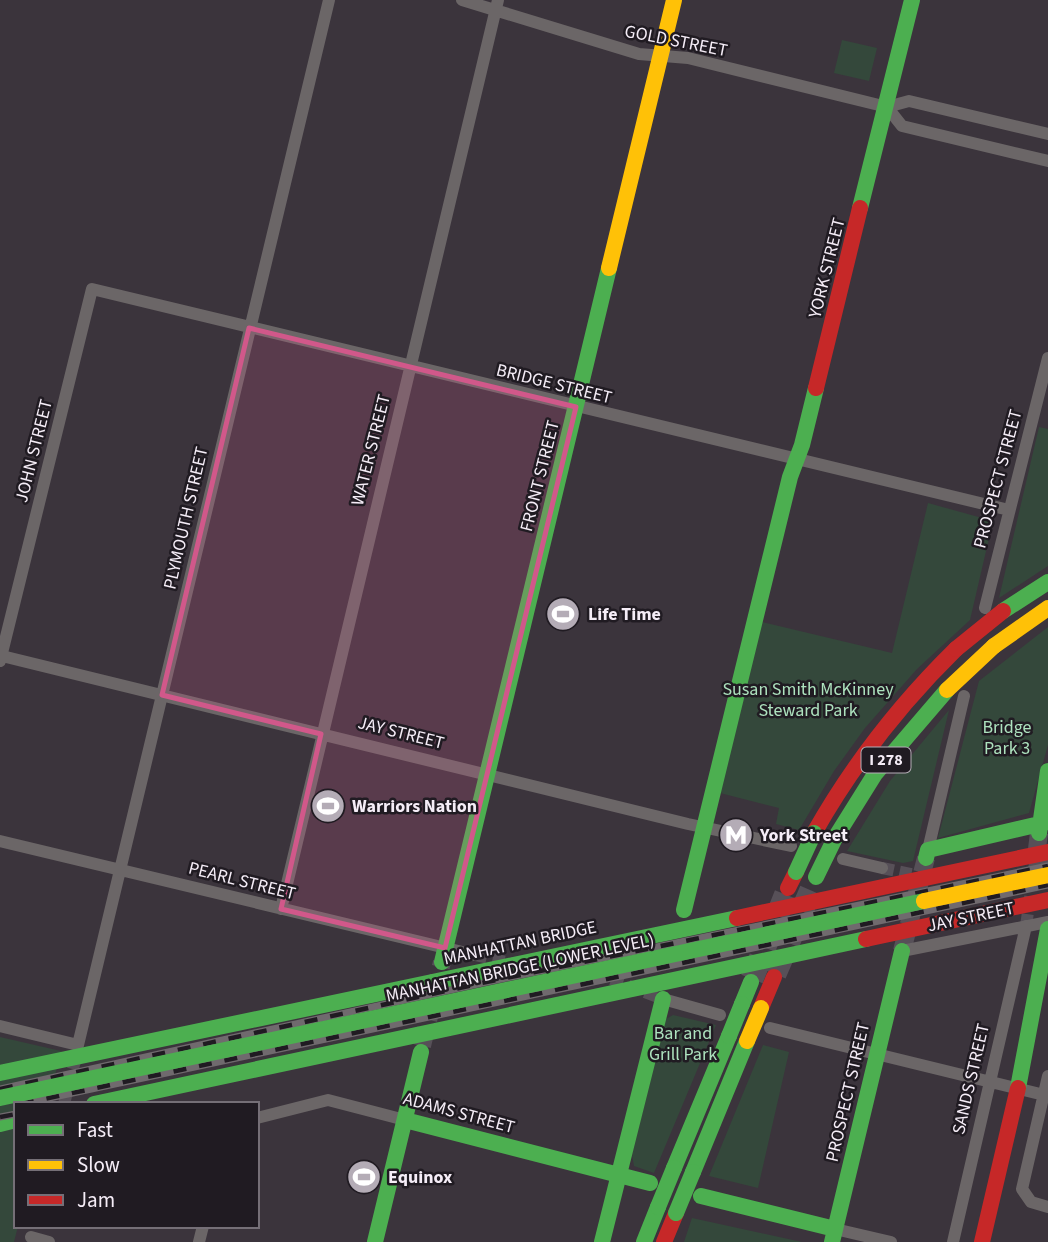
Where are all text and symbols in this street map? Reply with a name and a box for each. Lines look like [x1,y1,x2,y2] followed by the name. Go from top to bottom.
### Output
[622,19,730,63] street label: GOLD STREET
[802,215,852,322] street label: YORK STREET
[493,358,615,411] street label: BRIDGE STREET
[345,391,397,508] street label: WATER STREET
[9,397,59,505] street label: JOHN STREET
[967,407,1029,551] street label: PROSPECT STREET
[514,417,566,534] street label: FRONT STREET
[157,444,215,592] street label: PLYMOUTH STREET
[544,595,582,633] sports icon: Life Time
[588,602,661,627] place label: Life Time
[722,677,894,723] park label: Susan Smith McKinney Steward Park
[355,710,447,756] street label: JAY STREET
[982,715,1032,761] park label: Bridge Park 3
[862,748,910,772] road number: I 278
[309,787,347,825] sports icon: Warriors Nation
[352,794,477,819] place label: Warriors Nation
[717,816,755,854] metro station icon: York Street
[759,823,848,848] place label: York Street
[186,856,299,906] street label: PEARL STREET
[925,896,1017,938] street label: JAY STREET
[441,915,599,971] street label: MANHATTAN BRIDGE
[384,927,656,1009] street label: MANHATTAN BRIDGE (LOWER LEVEL)
[820,1019,876,1164] street label: PROSPECT STREET
[649,1021,717,1067] park label: Bar and Grill Park
[946,1021,996,1137] street label: SANDS STREET
[400,1086,518,1140] street label: ADAMS STREET
[14,1102,259,1228] legend
[77,1115,113,1145] text: Fast
[77,1150,120,1180] text: Slow
[345,1158,383,1196] sports icon: Equinox
[388,1165,452,1190] place label: Equinox
[77,1185,115,1215] text: Jam

